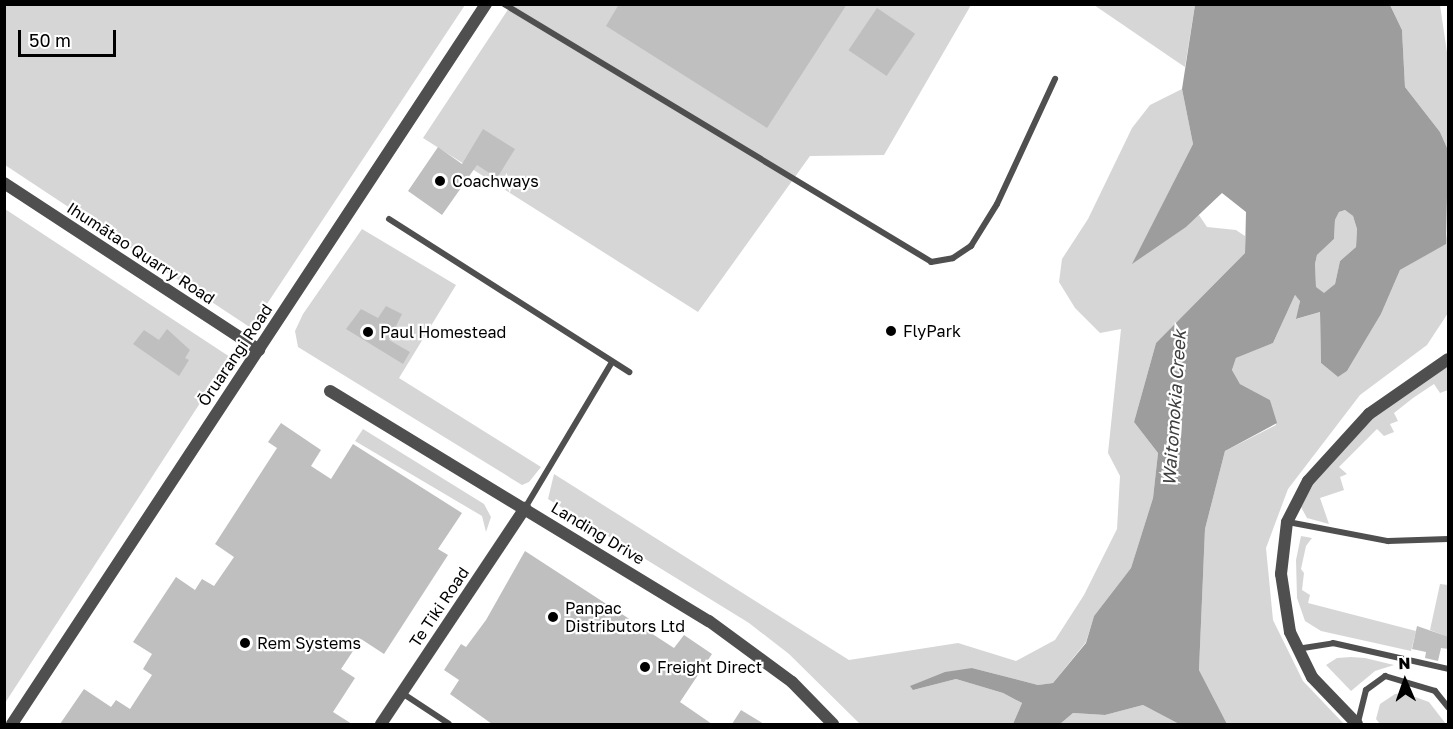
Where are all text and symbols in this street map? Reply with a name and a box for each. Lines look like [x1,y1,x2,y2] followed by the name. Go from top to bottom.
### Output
[21,18,118,56] scale bar
[29,29,71,51] text: 50 m
[452,171,539,191] place label: Coachways
[433,174,447,188] marker: Coachways
[64,198,218,308] street label: Ihumātao Quarry Road
[194,300,276,410] street label: Ōruarangi Road
[903,321,961,341] place label: FlyPark
[380,322,506,342] place label: Paul Homestead
[884,324,898,338] marker: FlyPark
[361,325,375,339] marker: Paul Homestead
[1158,329,1190,487] water label: Waitomokia Creek
[548,498,648,568] street label: Landing Drive
[405,563,473,651] street label: Te Tiki Road
[565,598,685,636] place label: Panpac Distributors Ltd
[546,610,560,624] marker: Panpac Distributors Ltd
[257,633,361,653] place label: Rem Systems
[238,636,252,650] marker: Rem Systems
[1375,651,1435,711] north arrow
[1398,653,1411,673] text: N
[657,657,762,677] place label: Freight Direct
[638,660,652,674] marker: Freight Direct

